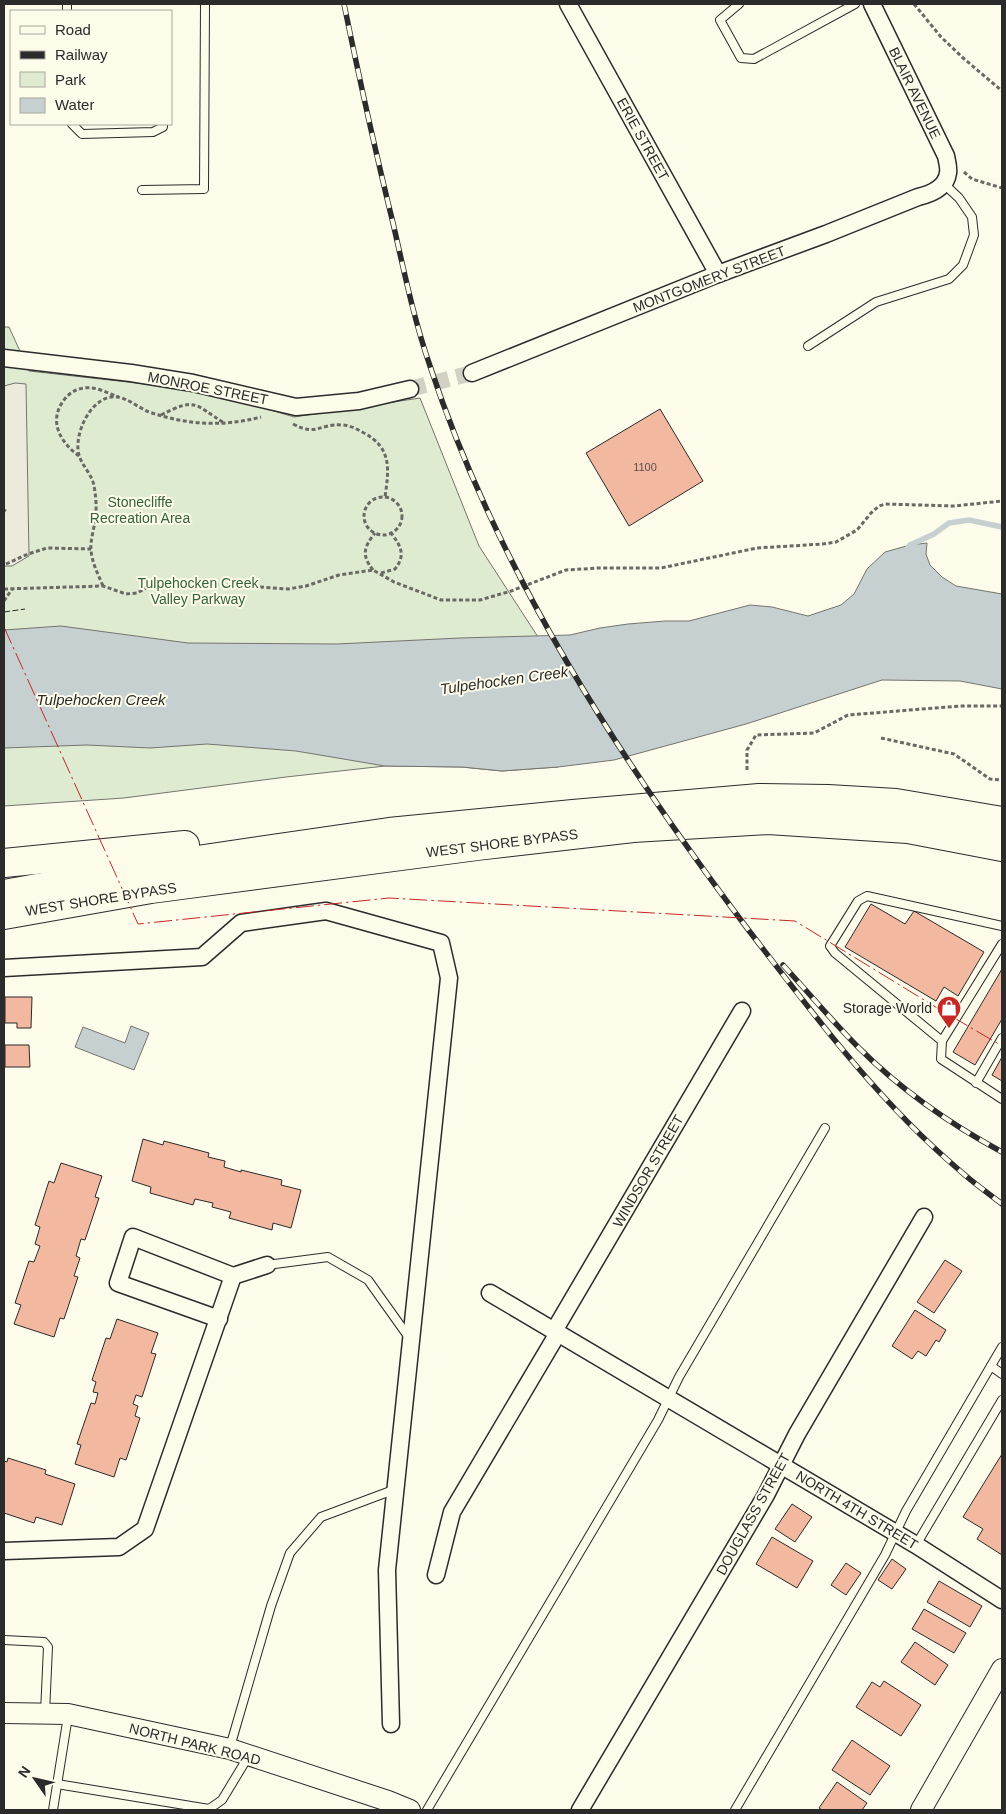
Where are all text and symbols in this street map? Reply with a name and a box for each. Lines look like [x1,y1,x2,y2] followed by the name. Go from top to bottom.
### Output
[10,10,172,125] legend
[55,21,91,38] text: Road
[886,44,944,142] street label: BLAIR AVENUE
[55,46,108,63] text: Railway
[55,71,86,88] text: Park
[614,95,672,183] street label: ERIE STREET
[55,96,94,113] text: Water
[630,242,788,316] street label: MONTGOMERY STREET
[147,368,270,408] street label: MONROE STREET
[633,461,657,473] house number: 1100
[90,494,190,526] park label: Stonecliffe Recreation Area
[138,575,259,607] park label: Tulpehocken Creek Valley Parkway
[439,662,571,697] water label: Tulpehocken Creek
[37,691,167,708] water label: Tulpehocken Creek
[425,826,579,860] street label: WEST SHORE BYPASS
[24,879,178,919] street label: WEST SHORE BYPASS
[936,995,962,1029] shop icon: Storage World
[843,1000,932,1016] place label: Storage World
[609,1112,687,1230] street label: WINDSOR STREET
[713,1450,793,1578] street label: DOUGLASS STREET
[793,1467,921,1553] street label: NORTH 4TH STREET
[128,1720,262,1768] street label: NORTH PARK ROAD
[10,1754,60,1804] north arrow
[15,1763,34,1780] text: N

